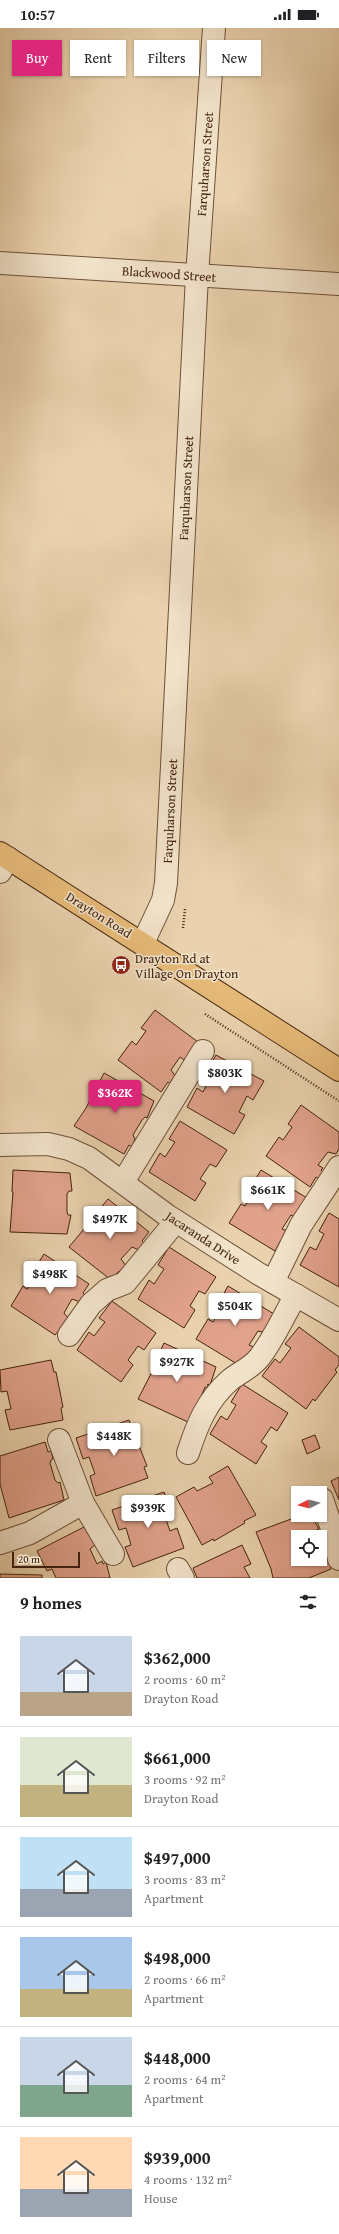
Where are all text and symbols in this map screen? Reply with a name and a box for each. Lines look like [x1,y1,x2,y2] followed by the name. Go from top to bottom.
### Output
[20,4,55,25] text: 10:57
[12,40,62,76] chip: Buy
[70,40,126,76] chip: Rent
[134,40,199,76] chip: Filters
[207,40,261,76] chip: New
[192,111,218,217] street label: Farquharson Street
[121,261,217,287] street label: Blackwood Street
[174,435,198,541] street label: Farquharson Street
[158,758,182,864] street label: Farquharson Street
[62,887,136,943] street label: Drayton Road
[135,949,239,983] place label: Drayton Rd at Village On Drayton
[110,954,132,976] bus stop icon: Drayton Rd at Village On Drayton
[197,1060,253,1094] pin: $803K
[207,1063,243,1082] text: $803K
[87,1080,143,1114] pin: $362K
[97,1083,133,1102] text: $362K
[240,1177,296,1211] pin: $661K
[250,1180,286,1199] text: $661K
[82,1206,138,1240] pin: $497K
[160,1206,244,1269] street label: Jacaranda Drive
[92,1209,128,1228] text: $497K
[22,1261,78,1295] pin: $498K
[32,1264,68,1283] text: $498K
[207,1293,263,1327] pin: $504K
[217,1296,253,1315] text: $504K
[149,1349,205,1383] pin: $927K
[159,1352,195,1371] text: $927K
[86,1423,142,1457] pin: $448K
[96,1426,132,1445] text: $448K
[291,1486,327,1522] north arrow
[291,1486,327,1566] map controls
[120,1495,176,1529] pin: $939K
[130,1498,166,1517] text: $939K
[291,1530,327,1566] button: locate
[12,1550,80,1569] scale bar
[18,1551,40,1567] text: 20 m
[20,1590,82,1615] text: 9 homes
[297,1591,319,1613] icon: filters
[144,1645,210,1670] text: $362,000
[52,1652,100,1700] icon: home
[144,1670,226,1689] text: 2 rooms · 60 m²
[144,1689,218,1708] text: Drayton Road
[144,1745,210,1770] text: $661,000
[52,1753,100,1801] icon: home
[144,1770,226,1789] text: 3 rooms · 92 m²
[144,1789,218,1808] text: Drayton Road
[144,1845,210,1870] text: $497,000
[52,1853,100,1901] icon: home
[144,1870,226,1889] text: 3 rooms · 83 m²
[144,1889,204,1908] text: Apartment
[144,1945,210,1970] text: $498,000
[52,1953,100,2001] icon: home
[144,1970,226,1989] text: 2 rooms · 66 m²
[144,1989,204,2008] text: Apartment
[144,2045,210,2070] text: $448,000
[52,2053,100,2101] icon: home
[144,2070,226,2089] text: 2 rooms · 64 m²
[144,2089,204,2108] text: Apartment
[144,2145,210,2170] text: $939,000
[52,2153,100,2201] icon: home
[144,2170,232,2189] text: 4 rooms · 132 m²
[144,2189,178,2208] text: House

